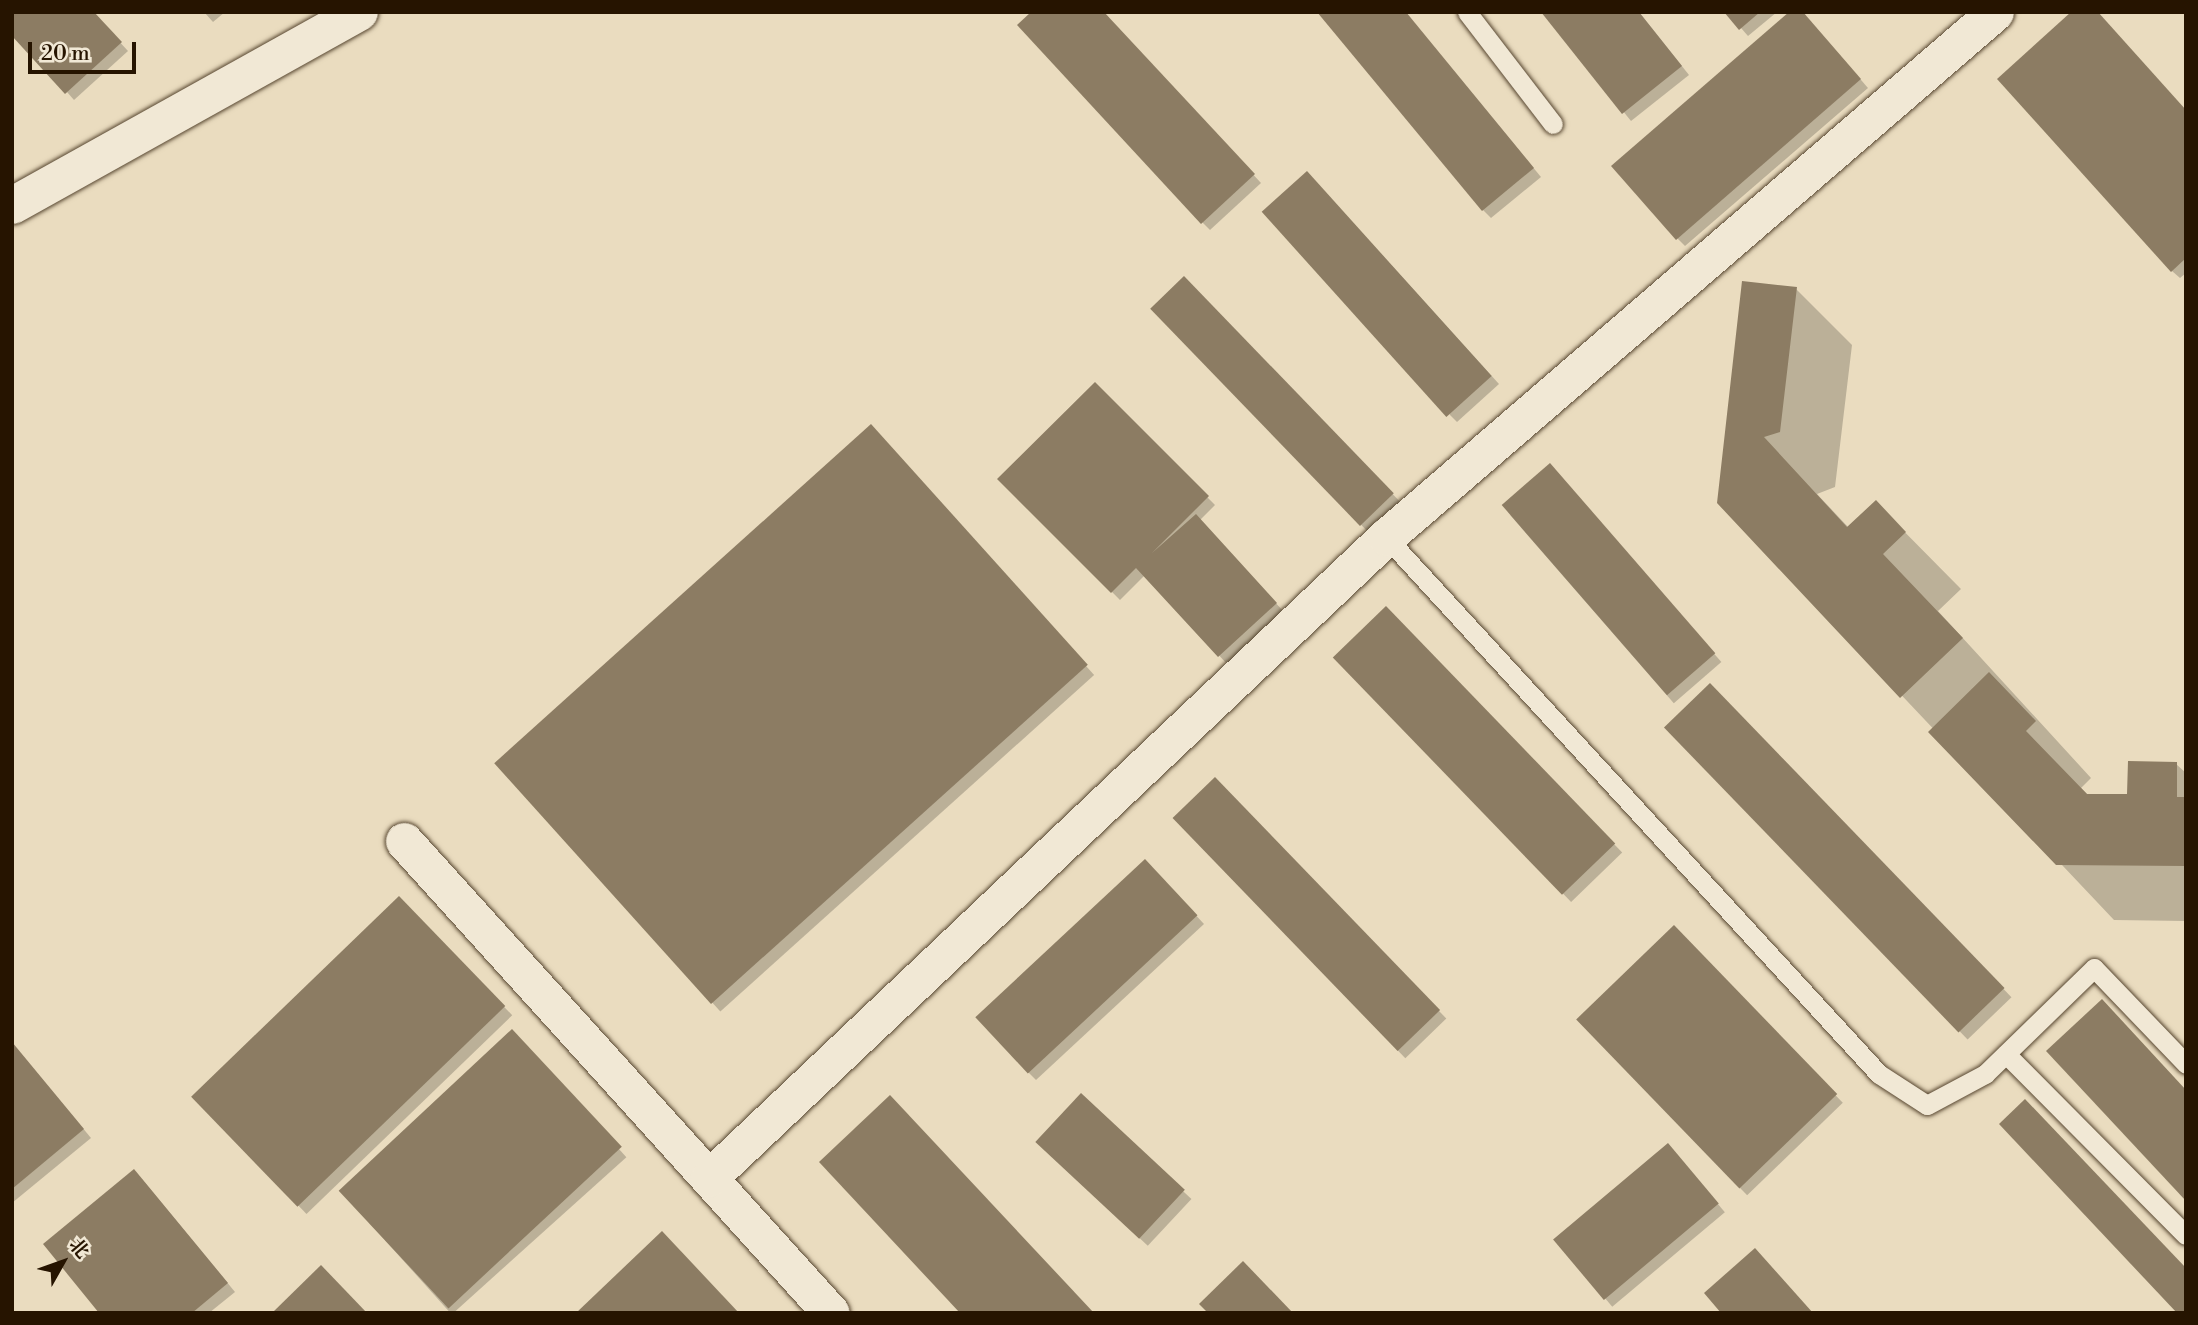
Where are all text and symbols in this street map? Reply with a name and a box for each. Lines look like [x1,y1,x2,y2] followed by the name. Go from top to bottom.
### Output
[32,28,140,72] scale bar
[41,41,90,67] text: 20 m
[28,1227,98,1297] north arrow
[64,1233,94,1263] text: 北

